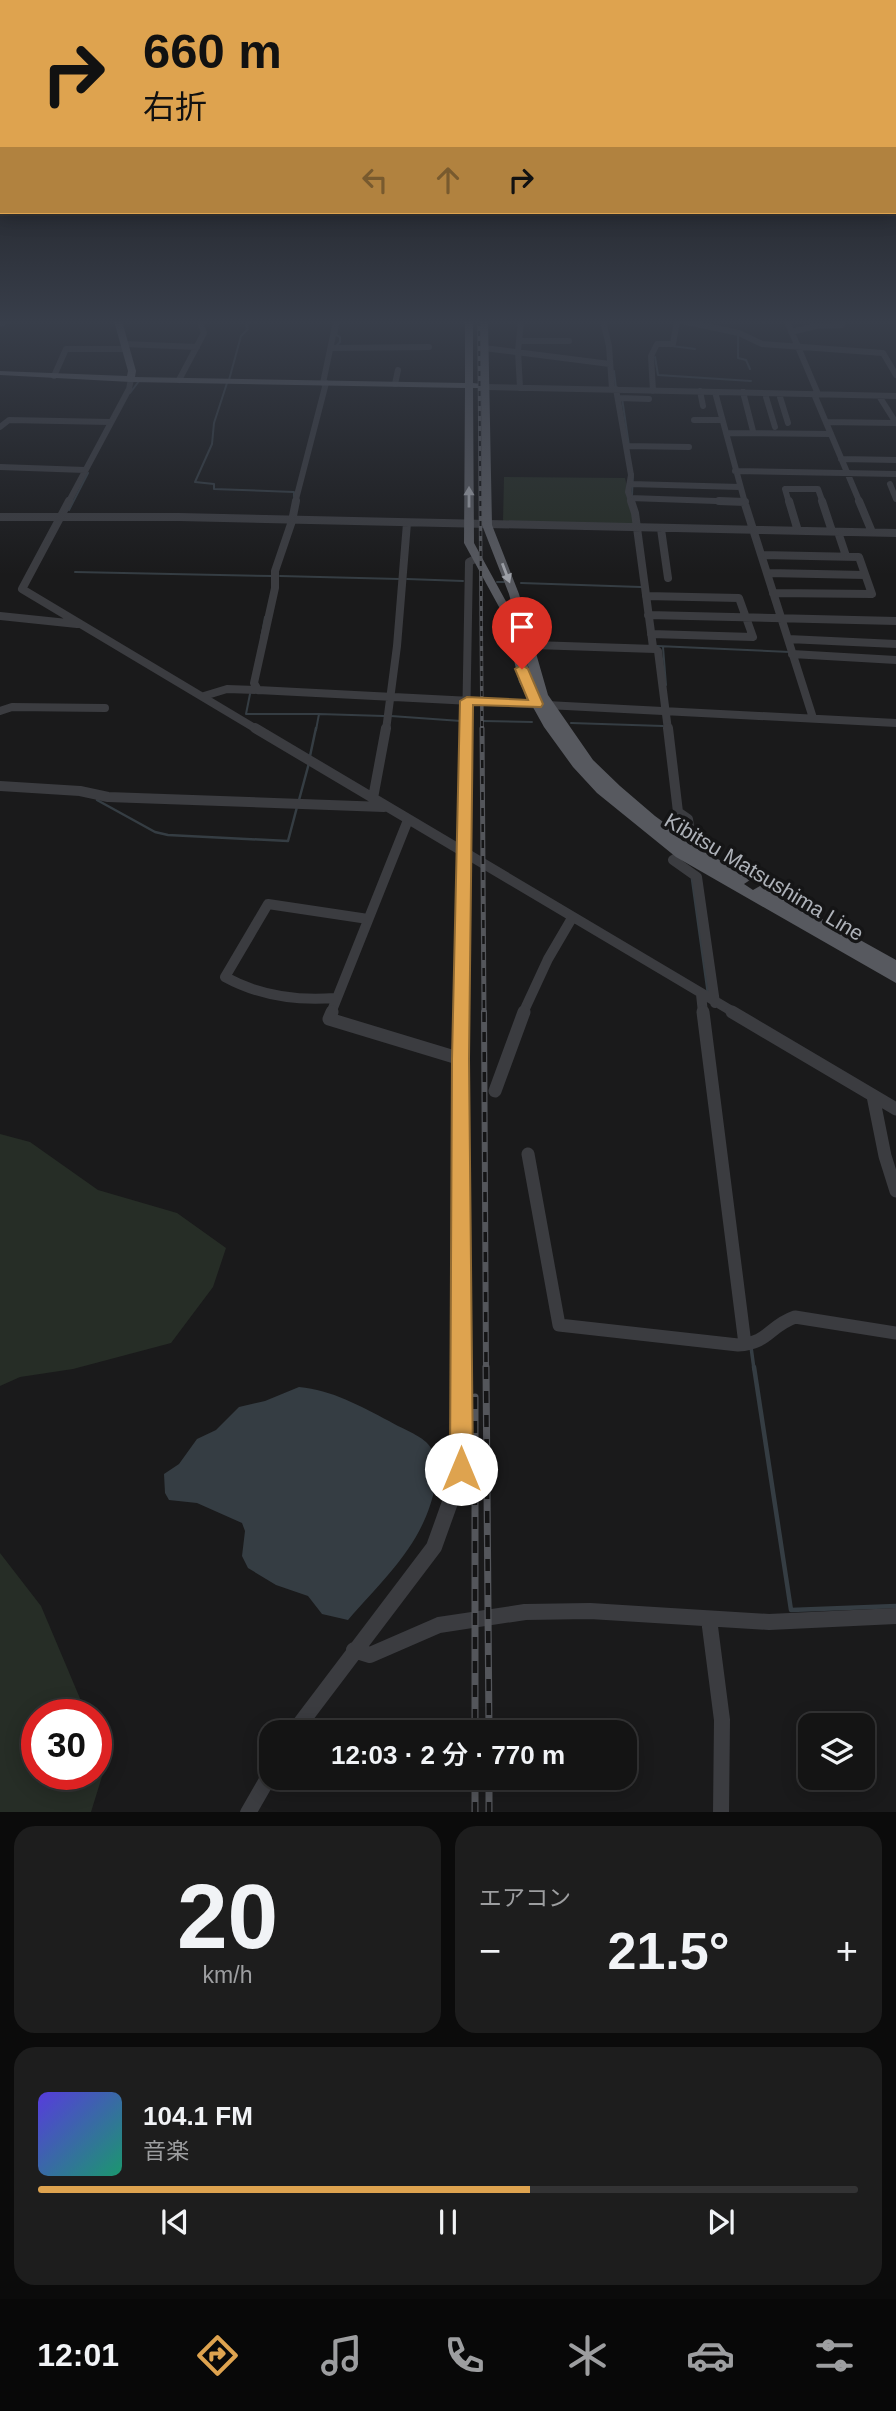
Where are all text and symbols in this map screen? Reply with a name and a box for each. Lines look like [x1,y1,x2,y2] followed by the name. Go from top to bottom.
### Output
[143,24,282,78] text: 660 m
[28,28,119,119] icon: right
[143,89,207,125] text: 右折
[356,161,394,199] icon: left
[429,161,467,199] icon: ahead
[502,161,540,199] icon: right
[463,486,475,508] one-way arrow
[501,563,512,584] one-way arrow
[492,597,552,669] pin
[503,608,541,646] icon: arrive
[661,808,868,945] street label: Kibitsu Matsushima Line
[424,1432,498,1506] position arrow
[21,1699,112,1790] speed limit sign: 30
[798,1713,875,1790] map controls
[798,1713,875,1790] button: layers
[331,1740,565,1770] text: 12:03 · 2 分 · 770 m
[177,1866,278,1967] text: 20
[479,1885,571,1911] text: エアコン
[607,1922,730,1980] text: 21.5°
[479,1930,501,1972] text: −
[836,1930,858,1972] text: +
[203,1962,252,1988] text: km/h
[143,2101,253,2131] text: 104.1 FM
[143,2138,189,2164] text: 音楽
[156,2203,194,2241] icon: previous
[429,2203,467,2241] icon: pause
[702,2203,740,2241] icon: next
[193,2331,242,2380] icon: directions
[317,2331,366,2380] icon: music
[440,2331,489,2380] icon: phone
[563,2331,612,2380] icon: climate
[686,2331,735,2380] icon: car
[810,2331,859,2380] icon: filters
[37,2337,119,2373] text: 12:01

